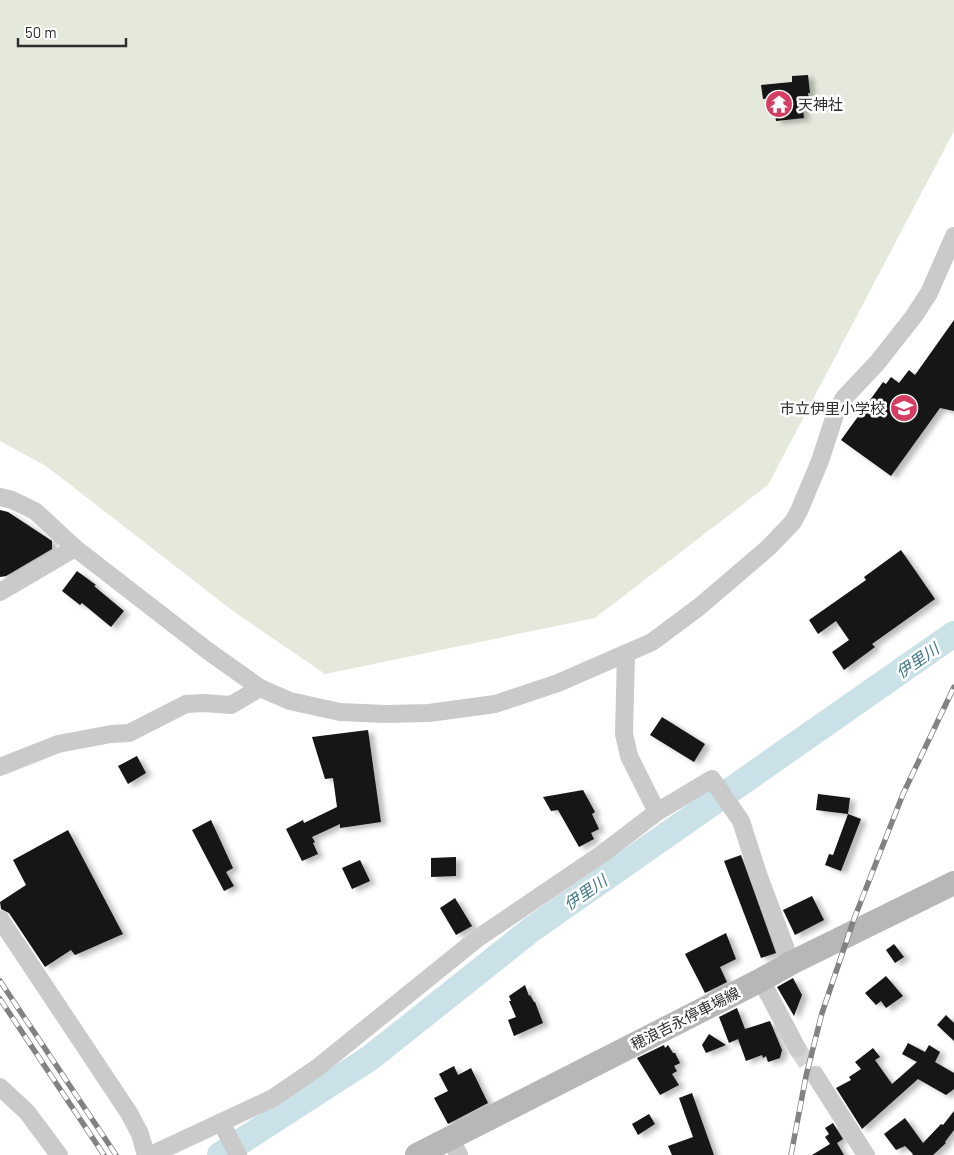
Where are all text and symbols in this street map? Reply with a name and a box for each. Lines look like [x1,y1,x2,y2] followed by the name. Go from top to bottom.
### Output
[18,15,125,47] scale bar
[25,23,57,41] text: 50 m
[764,89,794,119] temple icon: 天神社
[798,95,843,113] place label: 天神社
[889,393,919,423] school or university icon: 市立伊里小学校
[780,399,885,417] place label: 市立伊里小学校
[892,637,944,682] water label: 伊里川
[560,869,612,914] water label: 伊里川
[627,983,743,1053] street label: 穂浪吉永停車場線

